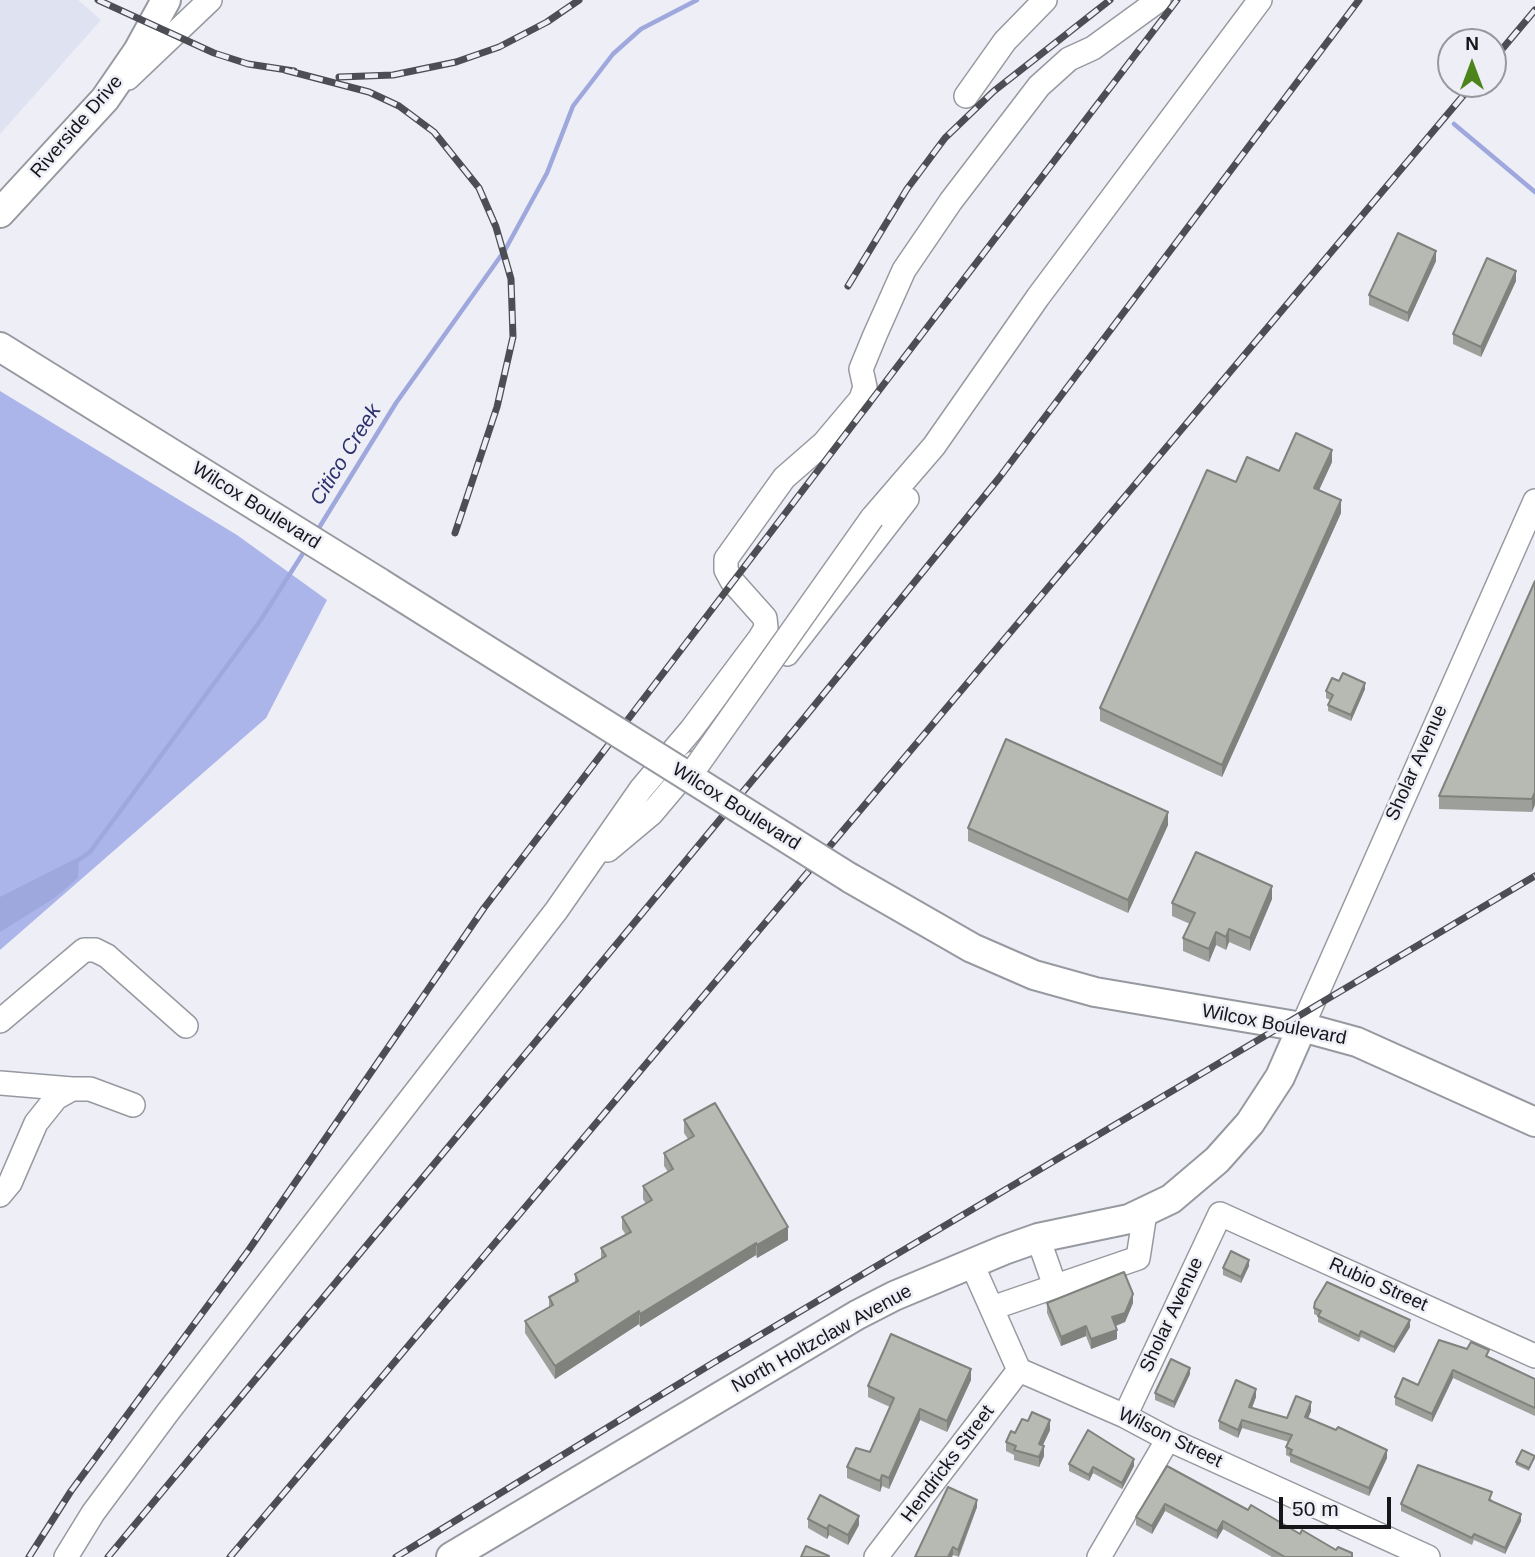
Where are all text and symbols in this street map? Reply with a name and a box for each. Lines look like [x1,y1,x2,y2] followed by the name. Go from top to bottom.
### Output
[1437,28,1507,98] north arrow
[1465,33,1479,54] text: N
[26,71,128,183] street label: Riverside Drive
[305,400,387,510] water label: Citico Creek
[188,457,324,555] street label: Wilcox Boulevard
[1381,702,1453,824] street label: Sholar Avenue
[668,758,804,856] street label: Wilcox Boulevard
[1200,1000,1348,1050] street label: Wilcox Boulevard
[1325,1253,1431,1317] street label: Rubio Street
[1135,1254,1209,1376] street label: Sholar Avenue
[728,1280,916,1398] street label: North Holtzclaw Avenue
[897,1401,999,1527] street label: Hendricks Street
[1114,1403,1226,1473] street label: Wilson Street
[1283,1484,1395,1528] scale bar
[1292,1497,1339,1520] text: 50 m

